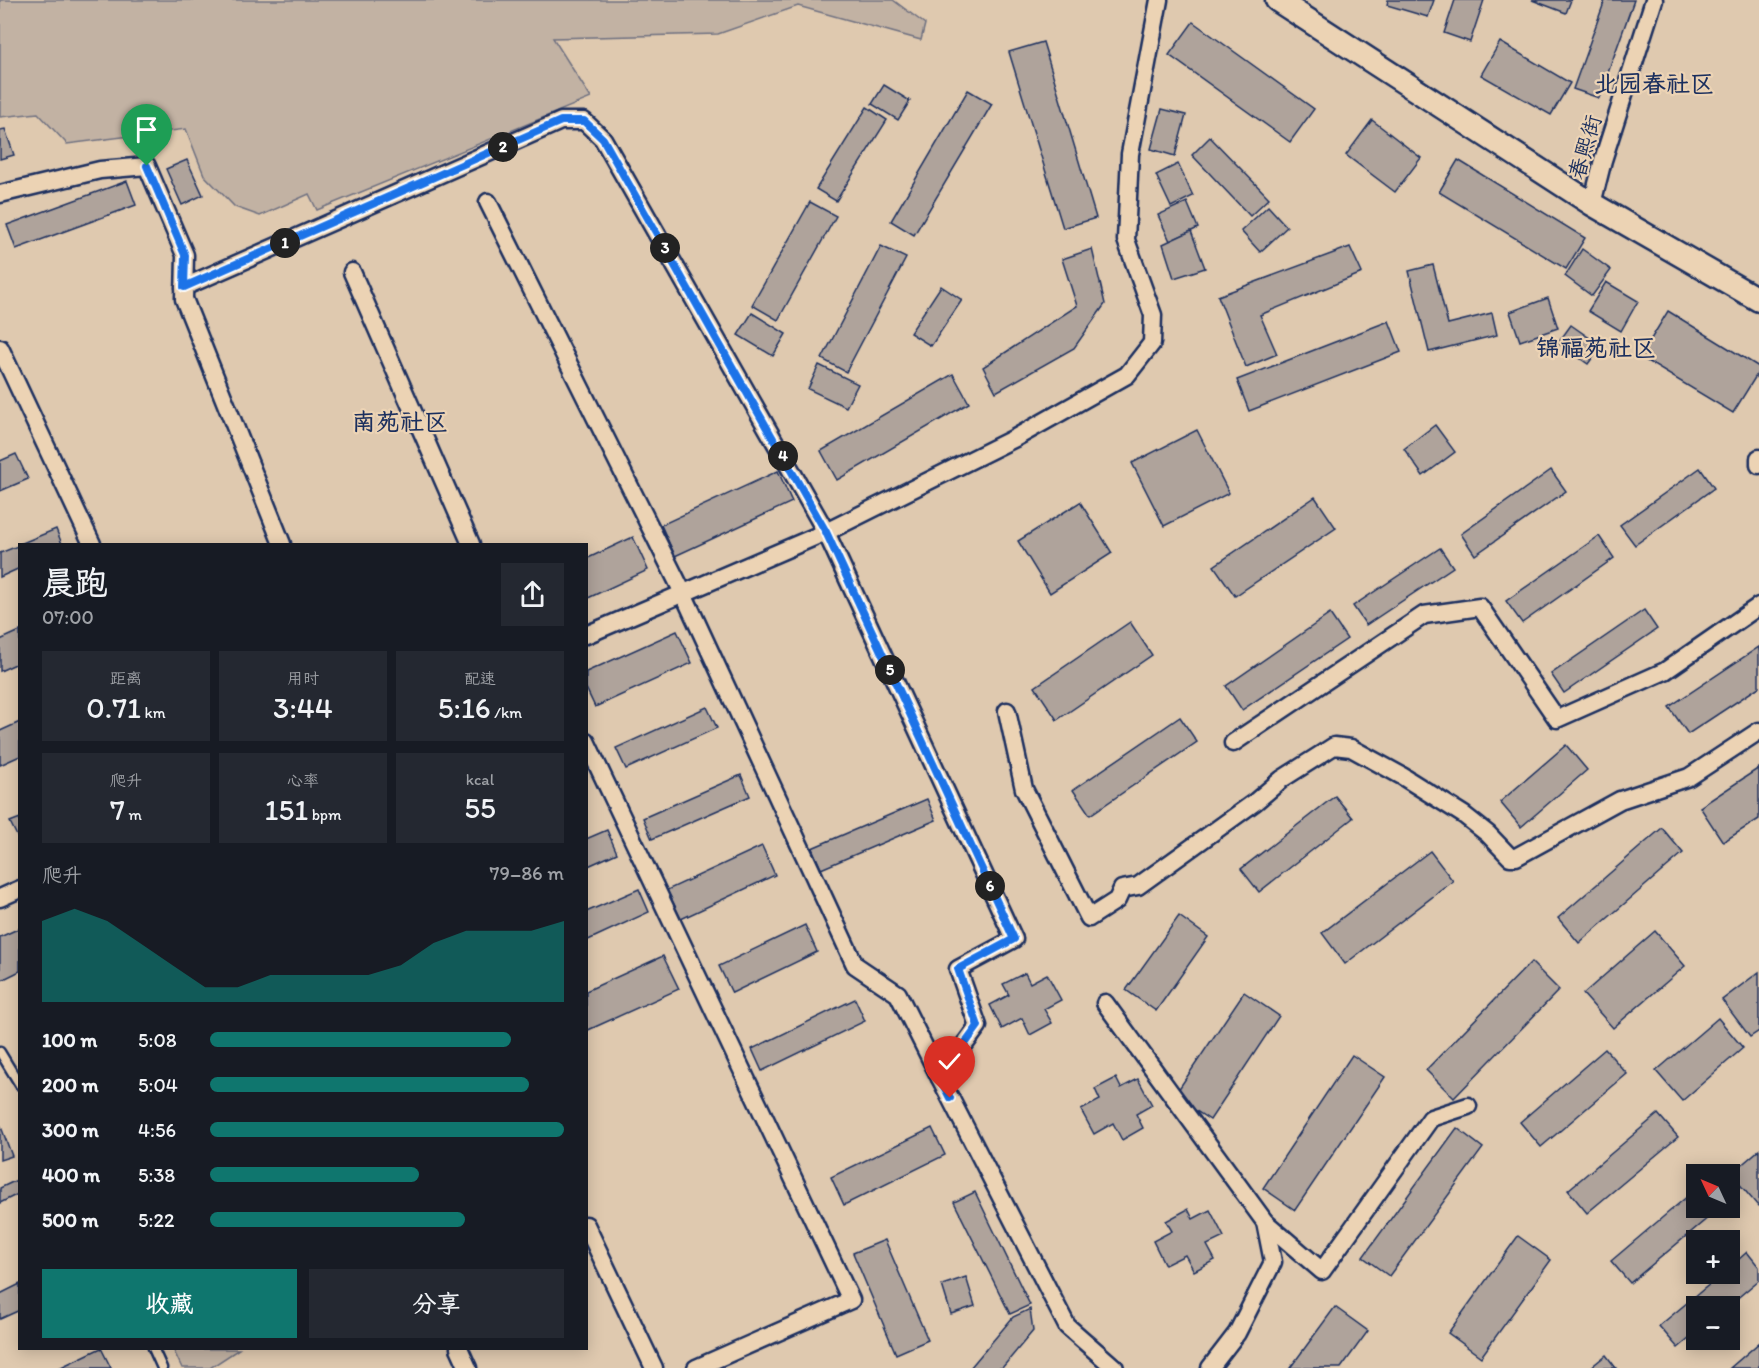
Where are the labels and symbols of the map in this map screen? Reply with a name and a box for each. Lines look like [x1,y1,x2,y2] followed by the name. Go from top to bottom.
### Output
[1594,69,1714,98] district label: 北园春社区
[121,104,172,166] pin
[1563,112,1607,182] street label: 春熙街
[488,132,518,162] pin: 2
[270,228,300,258] pin: 1
[650,233,680,263] pin: 3
[1536,333,1656,362] district label: 锦福苑社区
[352,407,448,436] district label: 南苑社区
[768,441,798,471] pin: 4
[875,655,905,685] pin: 5
[975,871,1005,901] pin: 6
[924,1036,975,1098] pin
[1686,1164,1740,1218] north arrow

